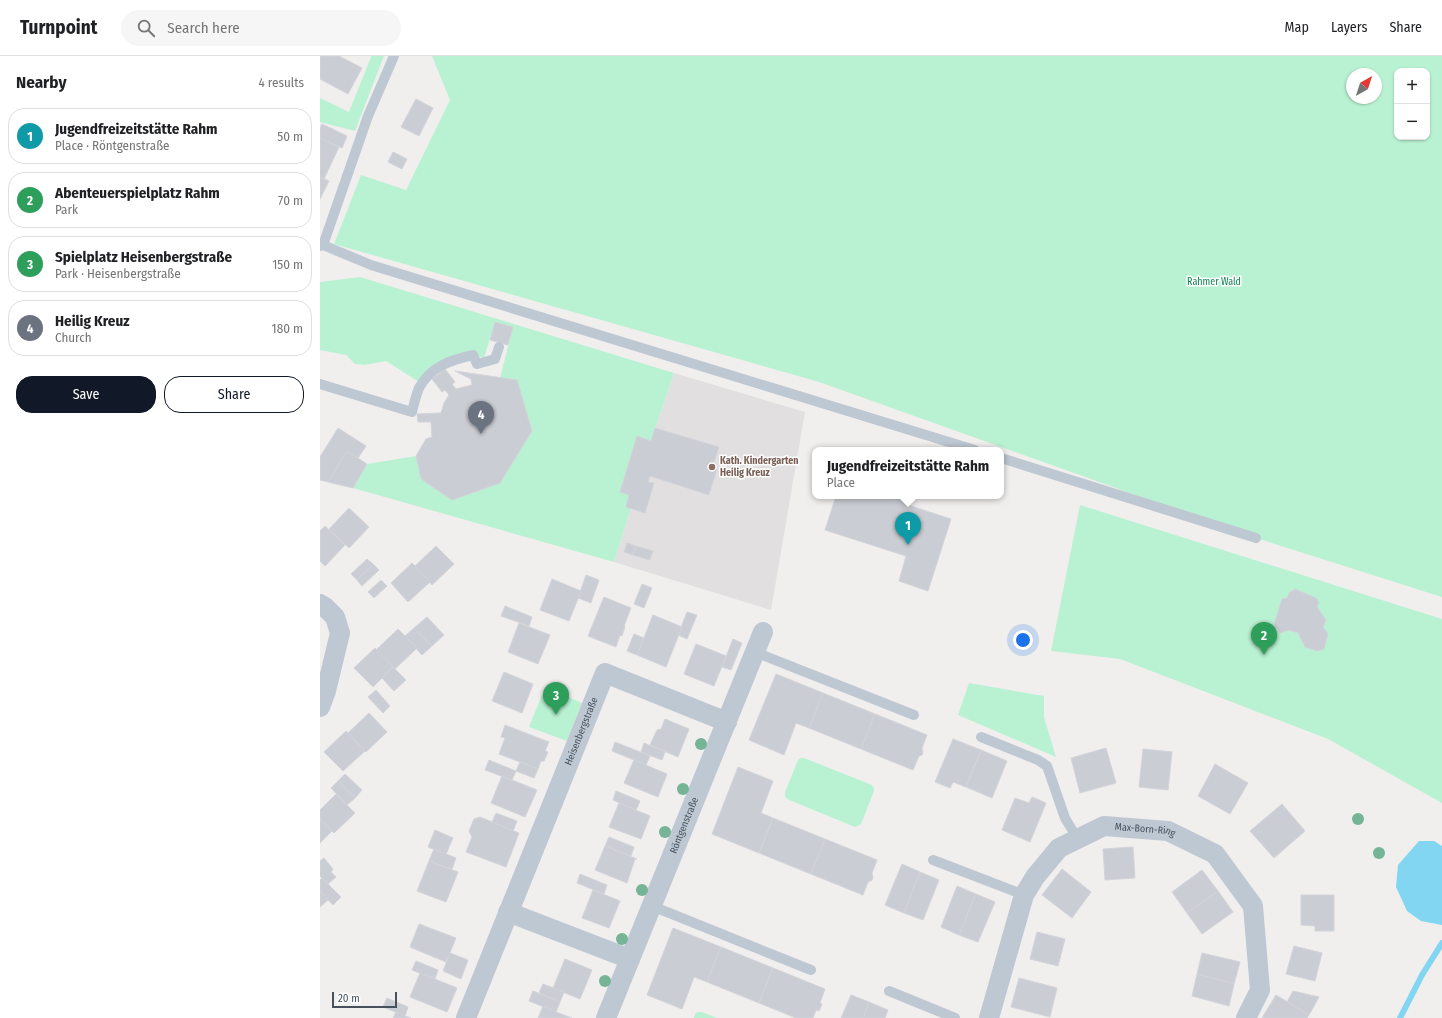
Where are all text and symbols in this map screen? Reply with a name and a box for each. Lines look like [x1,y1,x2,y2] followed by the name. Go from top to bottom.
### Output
[121,10,401,46] search box
[20,16,97,39] text: Turnpoint
[135,17,157,39] icon: search
[167,19,240,37] text: Search here
[1285,19,1309,36] text: Map
[1331,19,1367,36] text: Layers
[1389,19,1422,36] text: Share
[1346,68,1382,104] north arrow
[1394,68,1430,140] map controls
[1394,68,1430,104] button: +
[16,72,67,93] text: Nearby
[258,75,304,90] text: 4 results
[1394,104,1430,140] button: −
[55,120,218,138] text: Jugendfreizeitstätte Rahm
[27,129,33,144] text: 1
[277,129,303,144] text: 50 m
[55,138,170,153] text: Place · Röntgenstraße
[55,184,220,202] text: Abenteuerspielplatz Rahm
[27,193,33,208] text: 2
[278,193,303,208] text: 70 m
[55,202,78,217] text: Park
[55,248,232,266] text: Spielplatz Heisenbergstraße
[27,257,33,272] text: 3
[272,257,303,272] text: 150 m
[55,266,181,281] text: Park · Heisenbergstraße
[1187,276,1241,288] park label: Rahmer Wald
[55,312,130,330] text: Heilig Kreuz
[27,321,33,336] text: 4
[272,321,303,336] text: 180 m
[55,330,92,345] text: Church
[16,376,156,413] button: Save
[164,376,304,413] button: Share
[468,401,494,434] pin: 4
[812,447,1004,499] popup
[720,455,799,479] place label: Kath. Kindergarten Heilig Kreuz
[827,457,989,475] text: Jugendfreizeitstätte Rahm
[707,462,717,472] marker: Kath. Kindergarten Heilig Kreuz
[827,475,855,490] text: Place
[895,512,921,545] pin: 1
[1251,622,1277,655] pin: 2
[1013,630,1033,650] your location
[543,682,569,715] pin: 3
[562,696,601,767] street label: Heisenbergstraße
[668,795,701,855] street label: Röntgenstraße
[1114,821,1178,840] street label: Max-Born-Ring
[332,990,397,1009] scale bar
[338,992,360,1005] text: 20 m

